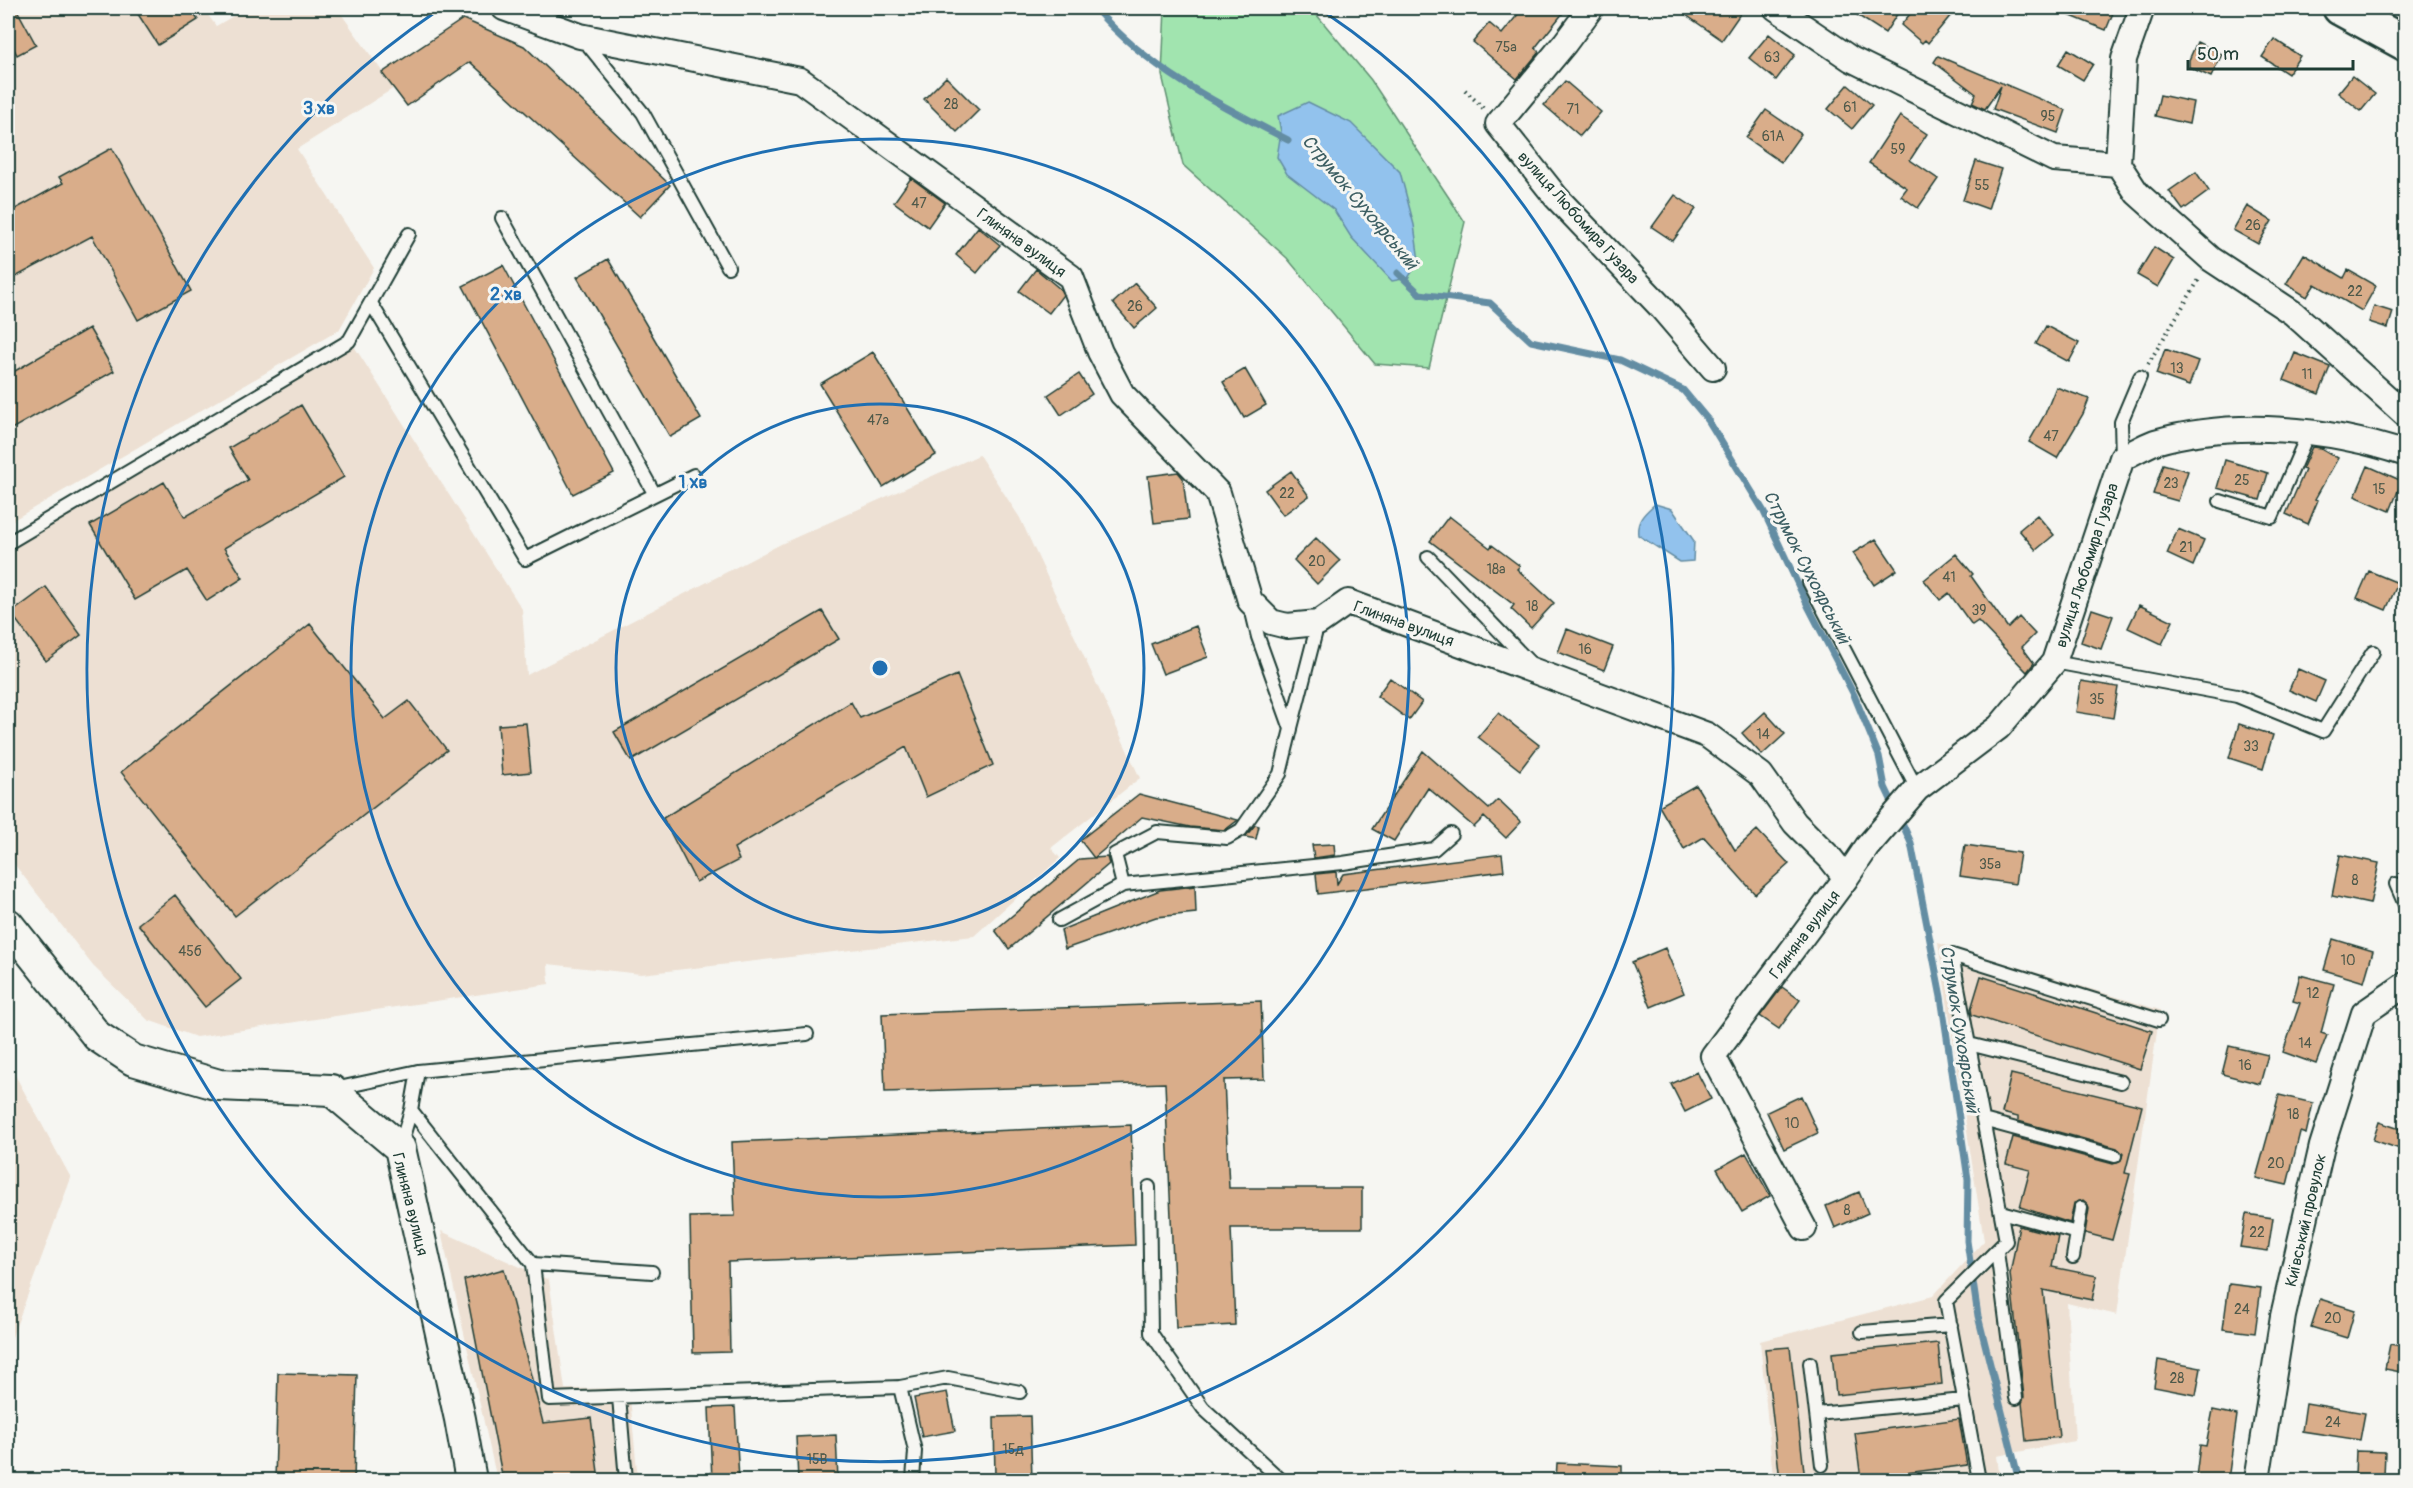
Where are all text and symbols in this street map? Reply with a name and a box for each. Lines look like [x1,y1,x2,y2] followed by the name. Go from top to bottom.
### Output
[2188,33,2353,71] scale bar
[1495,39,1517,56] house number: 75а
[2197,43,2239,66] text: 50 m
[1764,49,1780,66] house number: 63
[944,96,958,113] house number: 28
[303,97,335,120] text: 3 хв
[1843,99,1857,116] house number: 61
[1567,101,1579,118] house number: 71
[2041,108,2055,125] house number: 95
[1762,128,1784,145] house number: 61А
[1297,130,1424,275] water label: Струмок Сухоярський
[1891,141,1905,158] house number: 59
[1513,147,1643,288] street label: вулиця Любомира Гузара
[1974,177,1990,194] house number: 55
[911,195,927,212] house number: 47
[973,204,1070,282] street label: Глиняна вулиця
[2245,217,2261,234] house number: 26
[490,283,522,306] text: 2 хв
[2347,283,2363,300] house number: 22
[1127,298,1143,315] house number: 26
[2170,360,2184,377] house number: 13
[2302,366,2312,383] house number: 11
[867,412,889,429] house number: 47а
[2043,428,2059,445] house number: 47
[679,471,708,494] text: 1 хв
[2234,472,2250,489] house number: 25
[2163,475,2179,492] house number: 23
[2051,480,2123,650] street label: вулиця Любомира Гузара
[2372,481,2386,498] house number: 15
[1279,485,1295,502] house number: 22
[1758,487,1856,649] water label: Струмок Сухоярський
[2179,539,2193,556] house number: 21
[1308,553,1326,570] house number: 20
[1486,561,1506,578] house number: 18а
[1942,569,1956,586] house number: 41
[1351,597,1457,651] street label: Глиняна вулиця
[1526,598,1538,615] house number: 18
[1971,602,1987,619] house number: 39
[1578,641,1592,658] house number: 16
[870,658,890,678] centre of rings
[2089,691,2105,708] house number: 35
[1756,726,1770,743] house number: 14
[2243,738,2259,755] house number: 33
[1979,856,2001,873] house number: 35а
[2351,872,2359,889] house number: 8
[1765,886,1845,983] street label: Глиняна вулиця
[178,943,202,960] house number: 45б
[1935,944,1984,1116] water label: Струмок Сухоярський
[2340,952,2356,969] house number: 10
[2306,985,2320,1002] house number: 12
[2298,1035,2312,1052] house number: 14
[2238,1057,2252,1074] house number: 16
[2287,1106,2299,1123] house number: 18
[1784,1115,1800,1132] house number: 10
[388,1151,432,1258] street label: Глиняна вулиця
[2281,1152,2331,1289] street label: Київський провулок
[2267,1155,2285,1172] house number: 20
[1843,1202,1851,1219] house number: 8
[2249,1224,2265,1241] house number: 22
[2234,1301,2250,1318] house number: 24
[2324,1310,2342,1327] house number: 20
[2170,1370,2184,1387] house number: 28
[2325,1414,2341,1431] house number: 24
[1002,1441,1024,1458] house number: 15д
[807,1451,828,1468] house number: 15В

